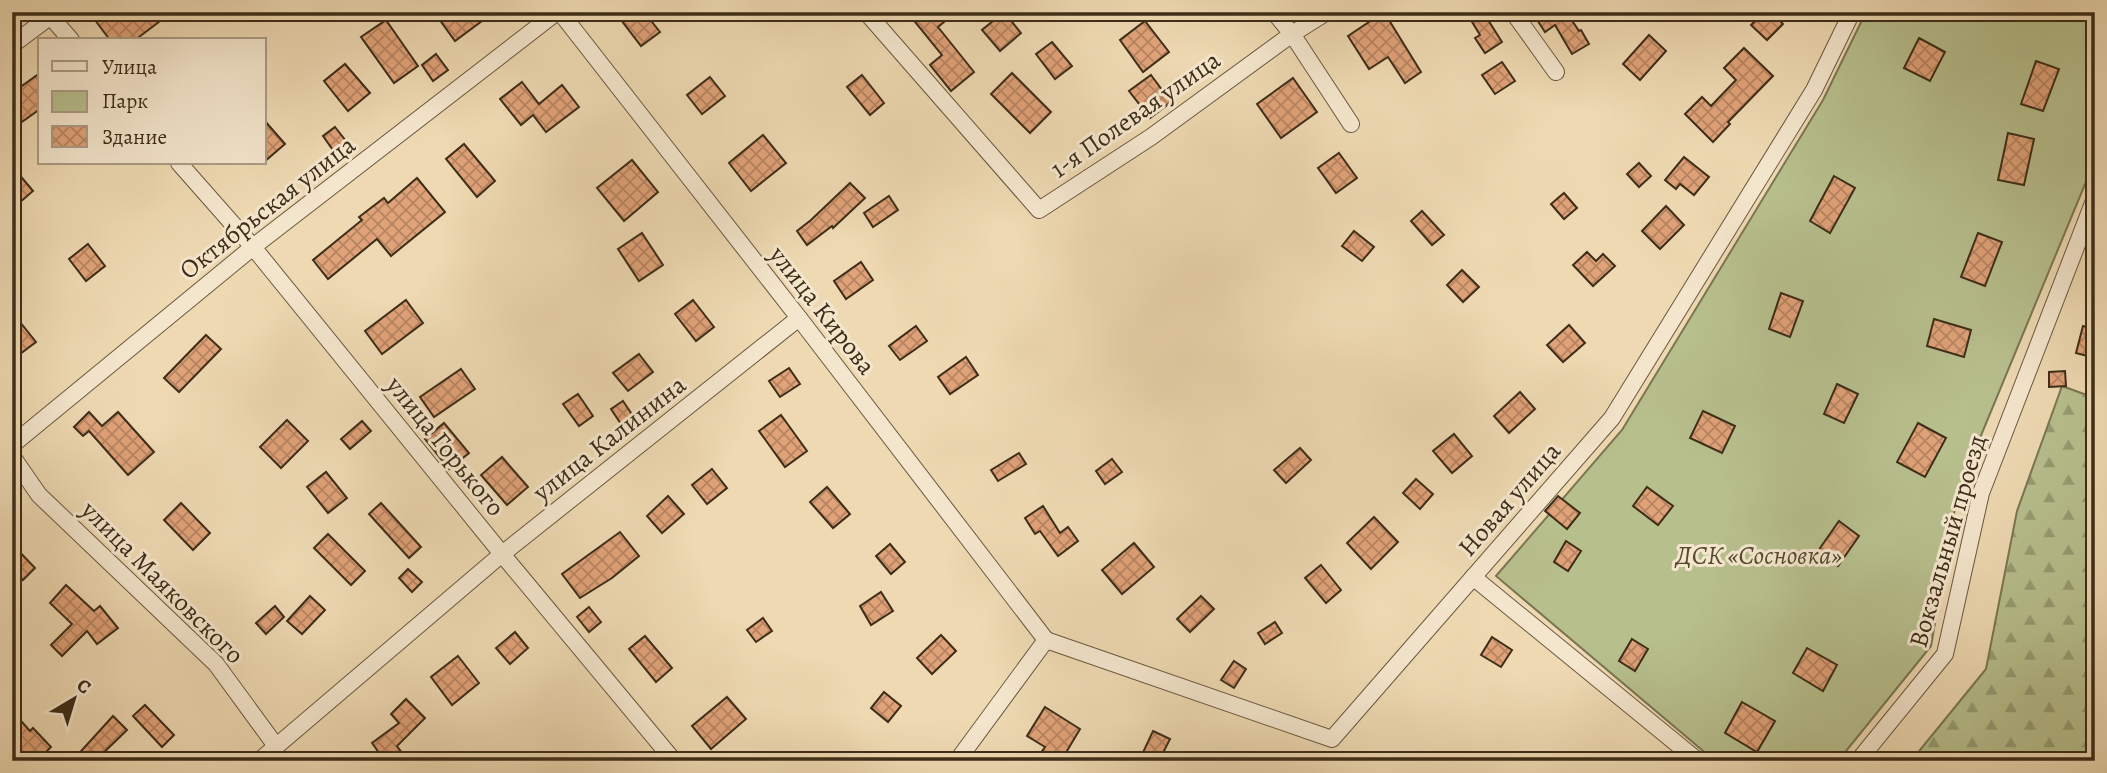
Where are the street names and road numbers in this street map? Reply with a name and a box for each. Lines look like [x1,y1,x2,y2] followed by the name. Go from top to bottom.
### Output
[1043,43,1227,186] street label: 1-я Полевая улица
[172,128,363,287] street label: Октябрьская улица
[761,238,884,382] street label: улица Кирова
[525,367,693,510] street label: улица Калинина
[378,368,513,524] street label: улица Горького
[1900,431,1995,651] street label: Вокзальный проезд
[1450,435,1569,564] street label: Новая улица
[73,492,252,672] street label: улица Маяковского

